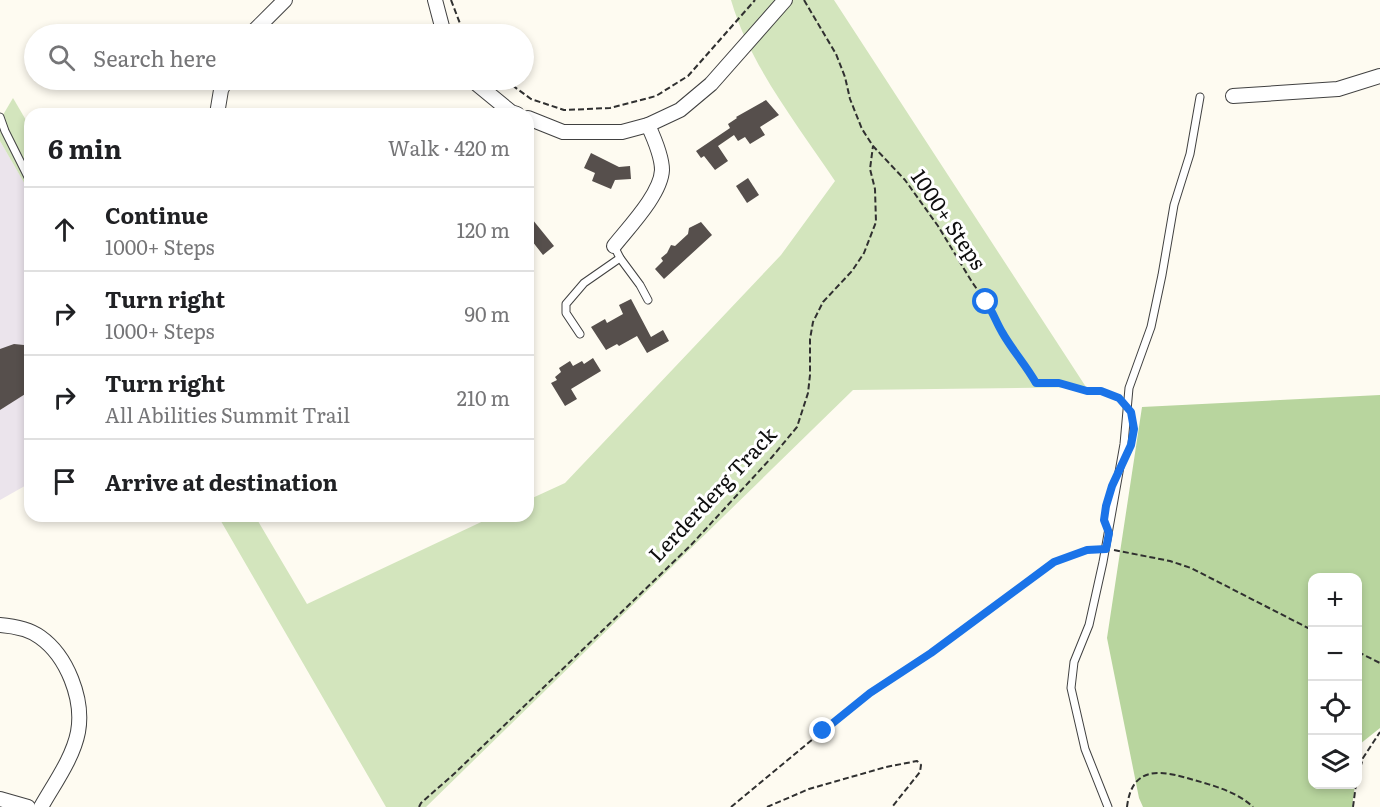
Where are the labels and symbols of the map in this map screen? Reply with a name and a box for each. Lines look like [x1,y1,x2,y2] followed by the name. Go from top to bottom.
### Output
[905,162,995,275] street label: 1000+ Steps
[972,288,998,314] route start
[640,418,782,568] street label: Lerderderg Track
[809,717,835,743] route end

